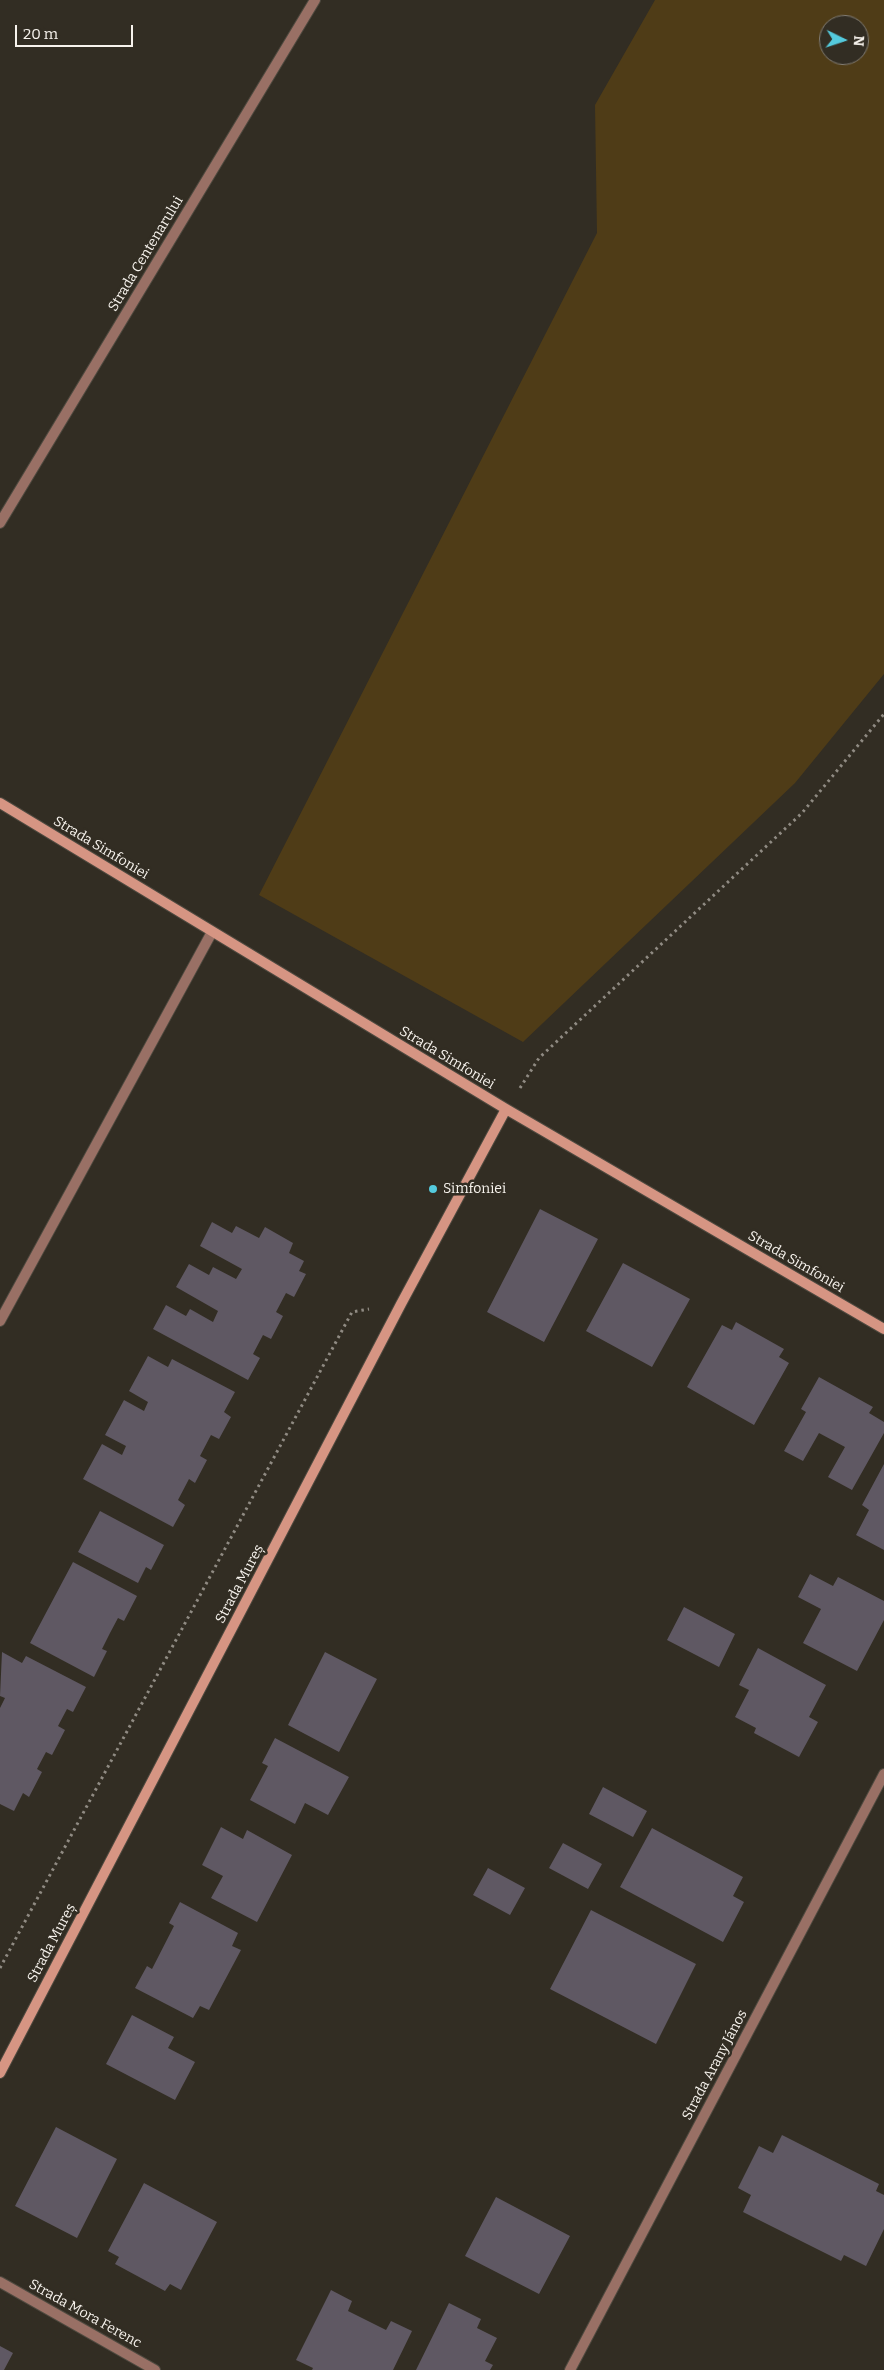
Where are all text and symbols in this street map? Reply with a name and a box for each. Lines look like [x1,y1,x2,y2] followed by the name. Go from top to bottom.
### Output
[18,15,135,47] scale bar
[819,15,869,65] north arrow
[23,25,58,43] text: 20 m
[850,35,867,47] text: N
[105,193,187,315] street label: Strada Centenarului
[50,813,152,883] street label: Strada Simfoniei
[396,1023,498,1093] street label: Strada Simfoniei
[443,1181,506,1197] place label: Simfoniei
[427,1183,439,1195] marker: Simfoniei
[745,1228,847,1296] street label: Strada Simfoniei
[212,1542,268,1626] street label: Strada Mureș
[24,1901,80,1985] street label: Strada Mureș
[679,2007,751,2123] street label: Strada Arany János
[26,2276,144,2352] street label: Strada Mora Ferenc

